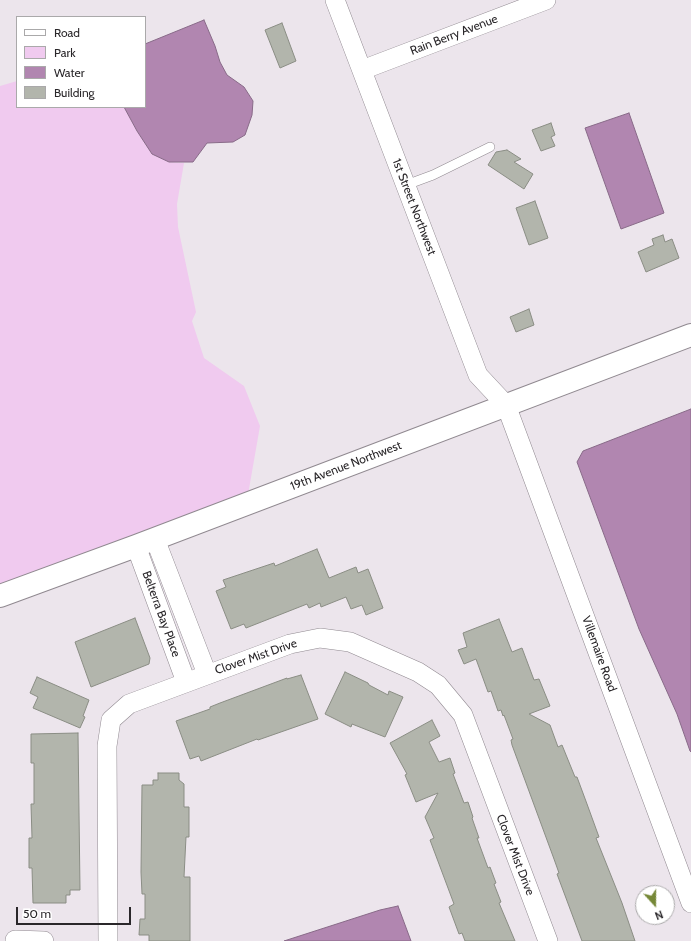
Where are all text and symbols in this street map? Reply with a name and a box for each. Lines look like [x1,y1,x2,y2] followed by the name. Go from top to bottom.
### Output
[408,12,500,58] street label: Rain Berry Avenue
[16,16,146,108] legend
[54,25,80,40] text: Road
[54,45,76,60] text: Park
[54,65,84,80] text: Water
[54,85,95,100] text: Building
[389,157,439,257] street label: 1st Street Northwest
[289,438,403,494] street label: 19th Avenue Northwest
[139,569,183,659] street label: Belterra Bay Place
[579,614,619,694] street label: Villemaire Road
[213,636,299,678] street label: Clover Mist Drive
[493,812,537,898] street label: Clover Mist Drive
[635,885,675,925] north arrow
[18,899,133,925] scale bar
[23,906,51,921] text: 50 m
[653,907,665,923] text: N

